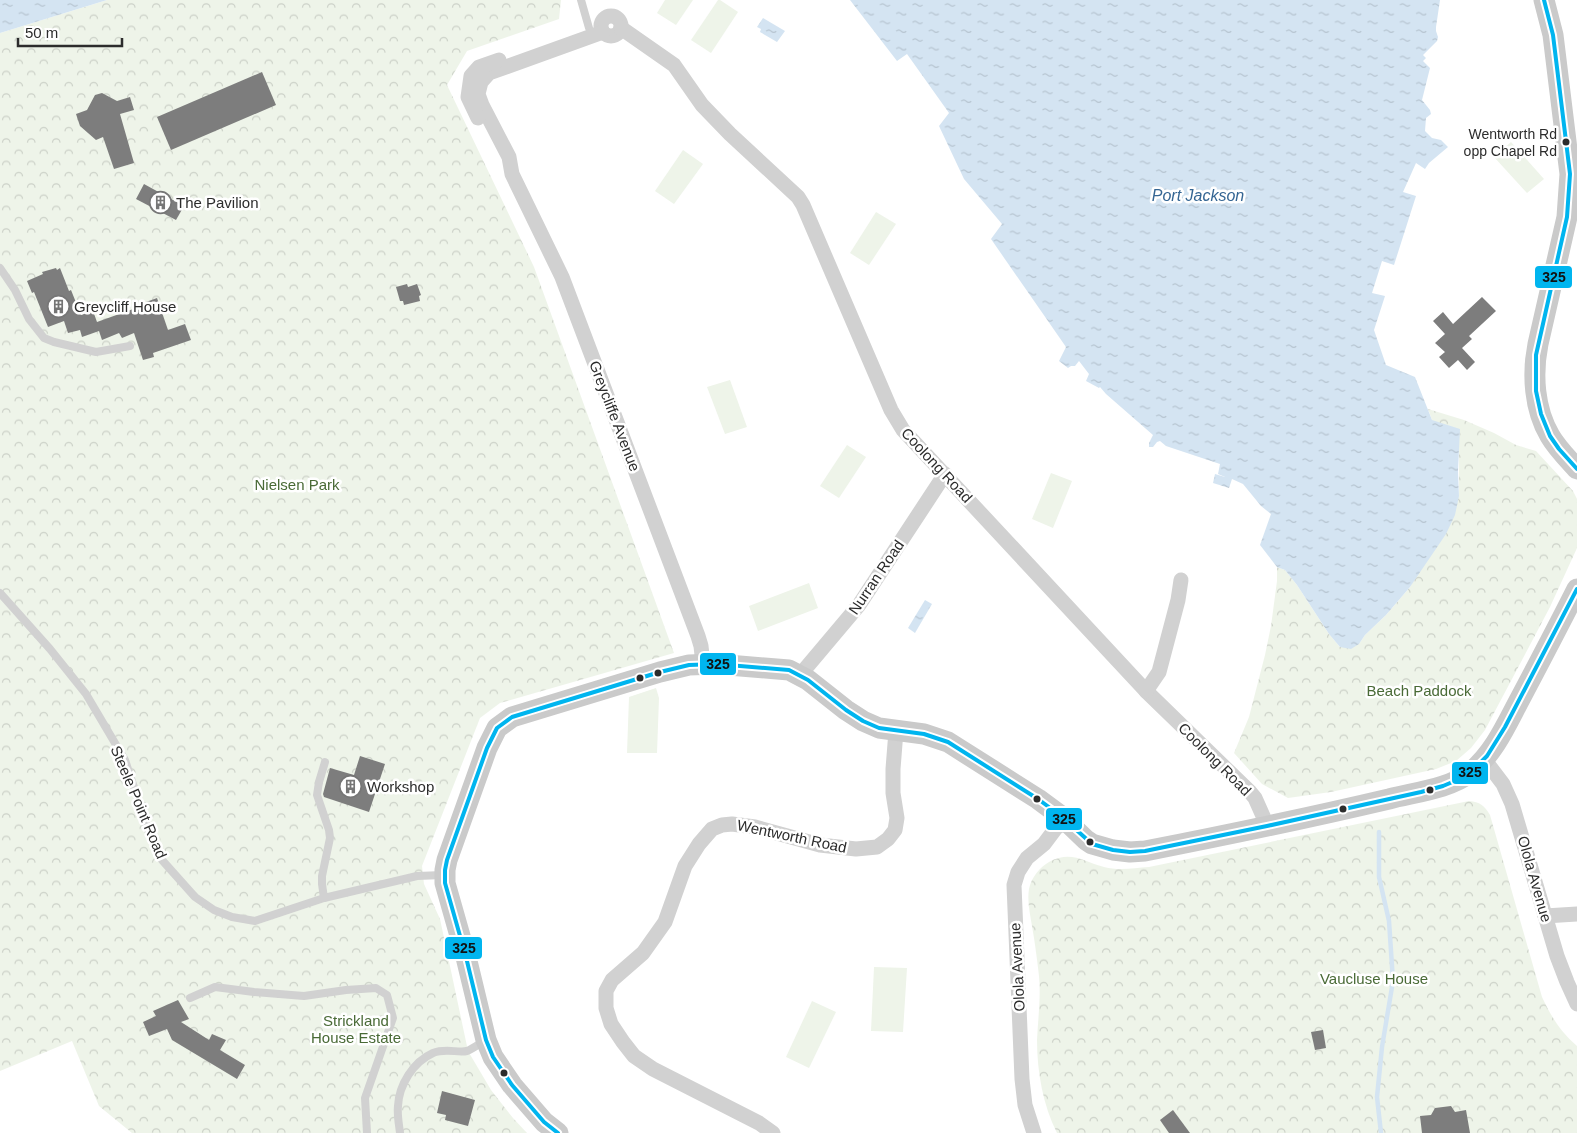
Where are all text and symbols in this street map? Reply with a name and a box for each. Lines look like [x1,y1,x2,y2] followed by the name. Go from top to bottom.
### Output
[18,15,121,47] scale bar
[25,24,58,41] text: 50 m
[1464,126,1557,159] place label: Wentworth Rd opp Chapel Rd
[1561,137,1571,147] marker: Wentworth Rd opp Chapel Rd
[1152,187,1244,204] water label: Port Jackson
[148,190,172,214] building icon: The Pavilion
[176,194,259,211] place label: The Pavilion
[1534,265,1573,289] line badge: 325
[1542,269,1566,285] text: 325
[46,294,70,318] building icon: Greycliff House
[74,298,176,315] place label: Greycliff House
[586,358,644,474] street label: Greycliffe Avenue
[898,424,976,506] street label: Coolong Road
[254,476,340,493] park label: Nielsen Park
[845,537,907,617] street label: Nurran Road
[699,652,737,676] line badge: 325
[706,656,730,672] text: 325
[653,668,663,678] unlabelled marker
[635,673,645,683] unlabelled marker
[1366,682,1472,699] park label: Beach Paddock
[1175,719,1255,799] street label: Coolong Road
[108,743,170,861] street label: Steele Point Road
[1451,761,1489,785] line badge: 325
[1458,764,1482,780] text: 325
[339,774,363,798] building icon: Workshop
[367,778,434,795] place label: Workshop
[1425,785,1435,795] unlabelled marker
[1032,794,1042,804] unlabelled marker
[1338,804,1348,814] unlabelled marker
[1045,807,1083,831] line badge: 325
[1052,811,1076,827] text: 325
[736,816,848,856] street label: Wentworth Road
[1515,834,1555,924] street label: Olola Avenue
[1085,837,1095,847] unlabelled marker
[1006,922,1028,1012] street label: Olola Avenue
[444,936,483,960] line badge: 325
[452,940,476,956] text: 325
[1320,970,1428,987] park label: Vaucluse House
[311,1012,401,1046] park label: Strickland House Estate
[499,1068,509,1078] unlabelled marker

